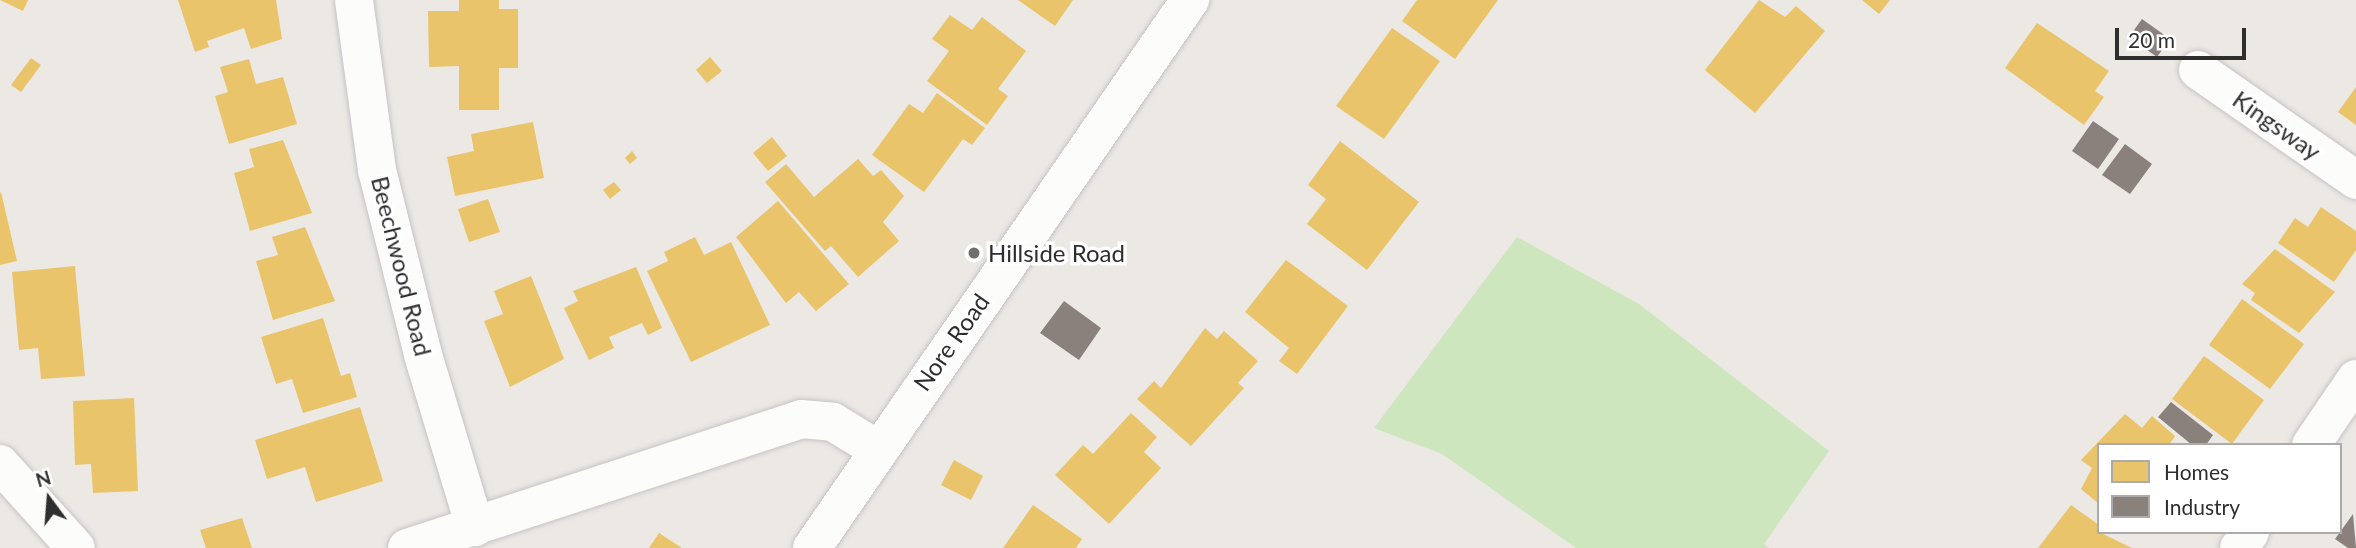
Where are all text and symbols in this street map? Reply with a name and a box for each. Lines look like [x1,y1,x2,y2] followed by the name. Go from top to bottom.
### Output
[2118,14,2249,58] scale bar
[2128,27,2175,52] text: 20 m
[2228,84,2326,166] street label: Kingsway
[366,173,438,359] street label: Beechwood Road
[988,239,1125,267] place label: Hillside Road
[966,245,982,261] marker: Hillside Road
[907,288,995,396] street label: Nore Road
[2097,443,2342,534] legend
[2164,459,2229,484] text: Homes
[14,464,84,534] north arrow
[33,465,53,491] text: N
[2164,494,2240,519] text: Industry

